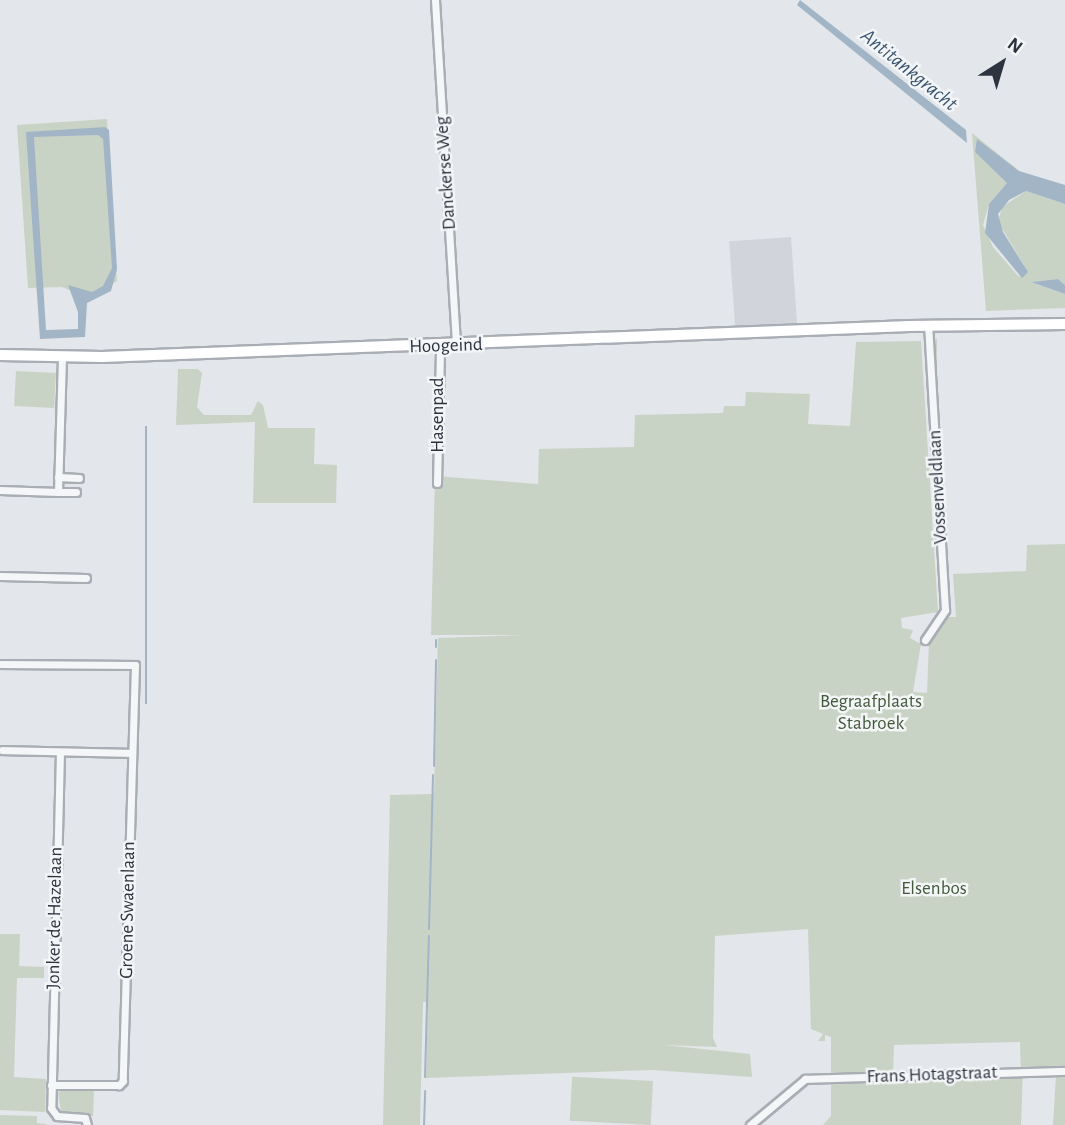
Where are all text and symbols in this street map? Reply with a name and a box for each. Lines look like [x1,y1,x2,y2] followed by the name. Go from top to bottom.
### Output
[855,23,963,117] water label: Antitankgracht
[967,28,1037,98] north arrow
[1004,34,1026,57] text: N
[431,115,461,231] street label: Danckerse Weg
[409,333,483,359] street label: Hoogeind
[427,377,449,453] street label: Hasenpad
[924,429,952,545] street label: Vossenveldlaan
[820,691,922,735] park label: Begraafplaats Stabroek
[115,841,141,979] street label: Groene Swaenlaan
[42,847,68,989] street label: Jonker de Hazelaan
[901,878,967,900] park label: Elsenbos
[866,1061,998,1089] street label: Frans Hotagstraat

